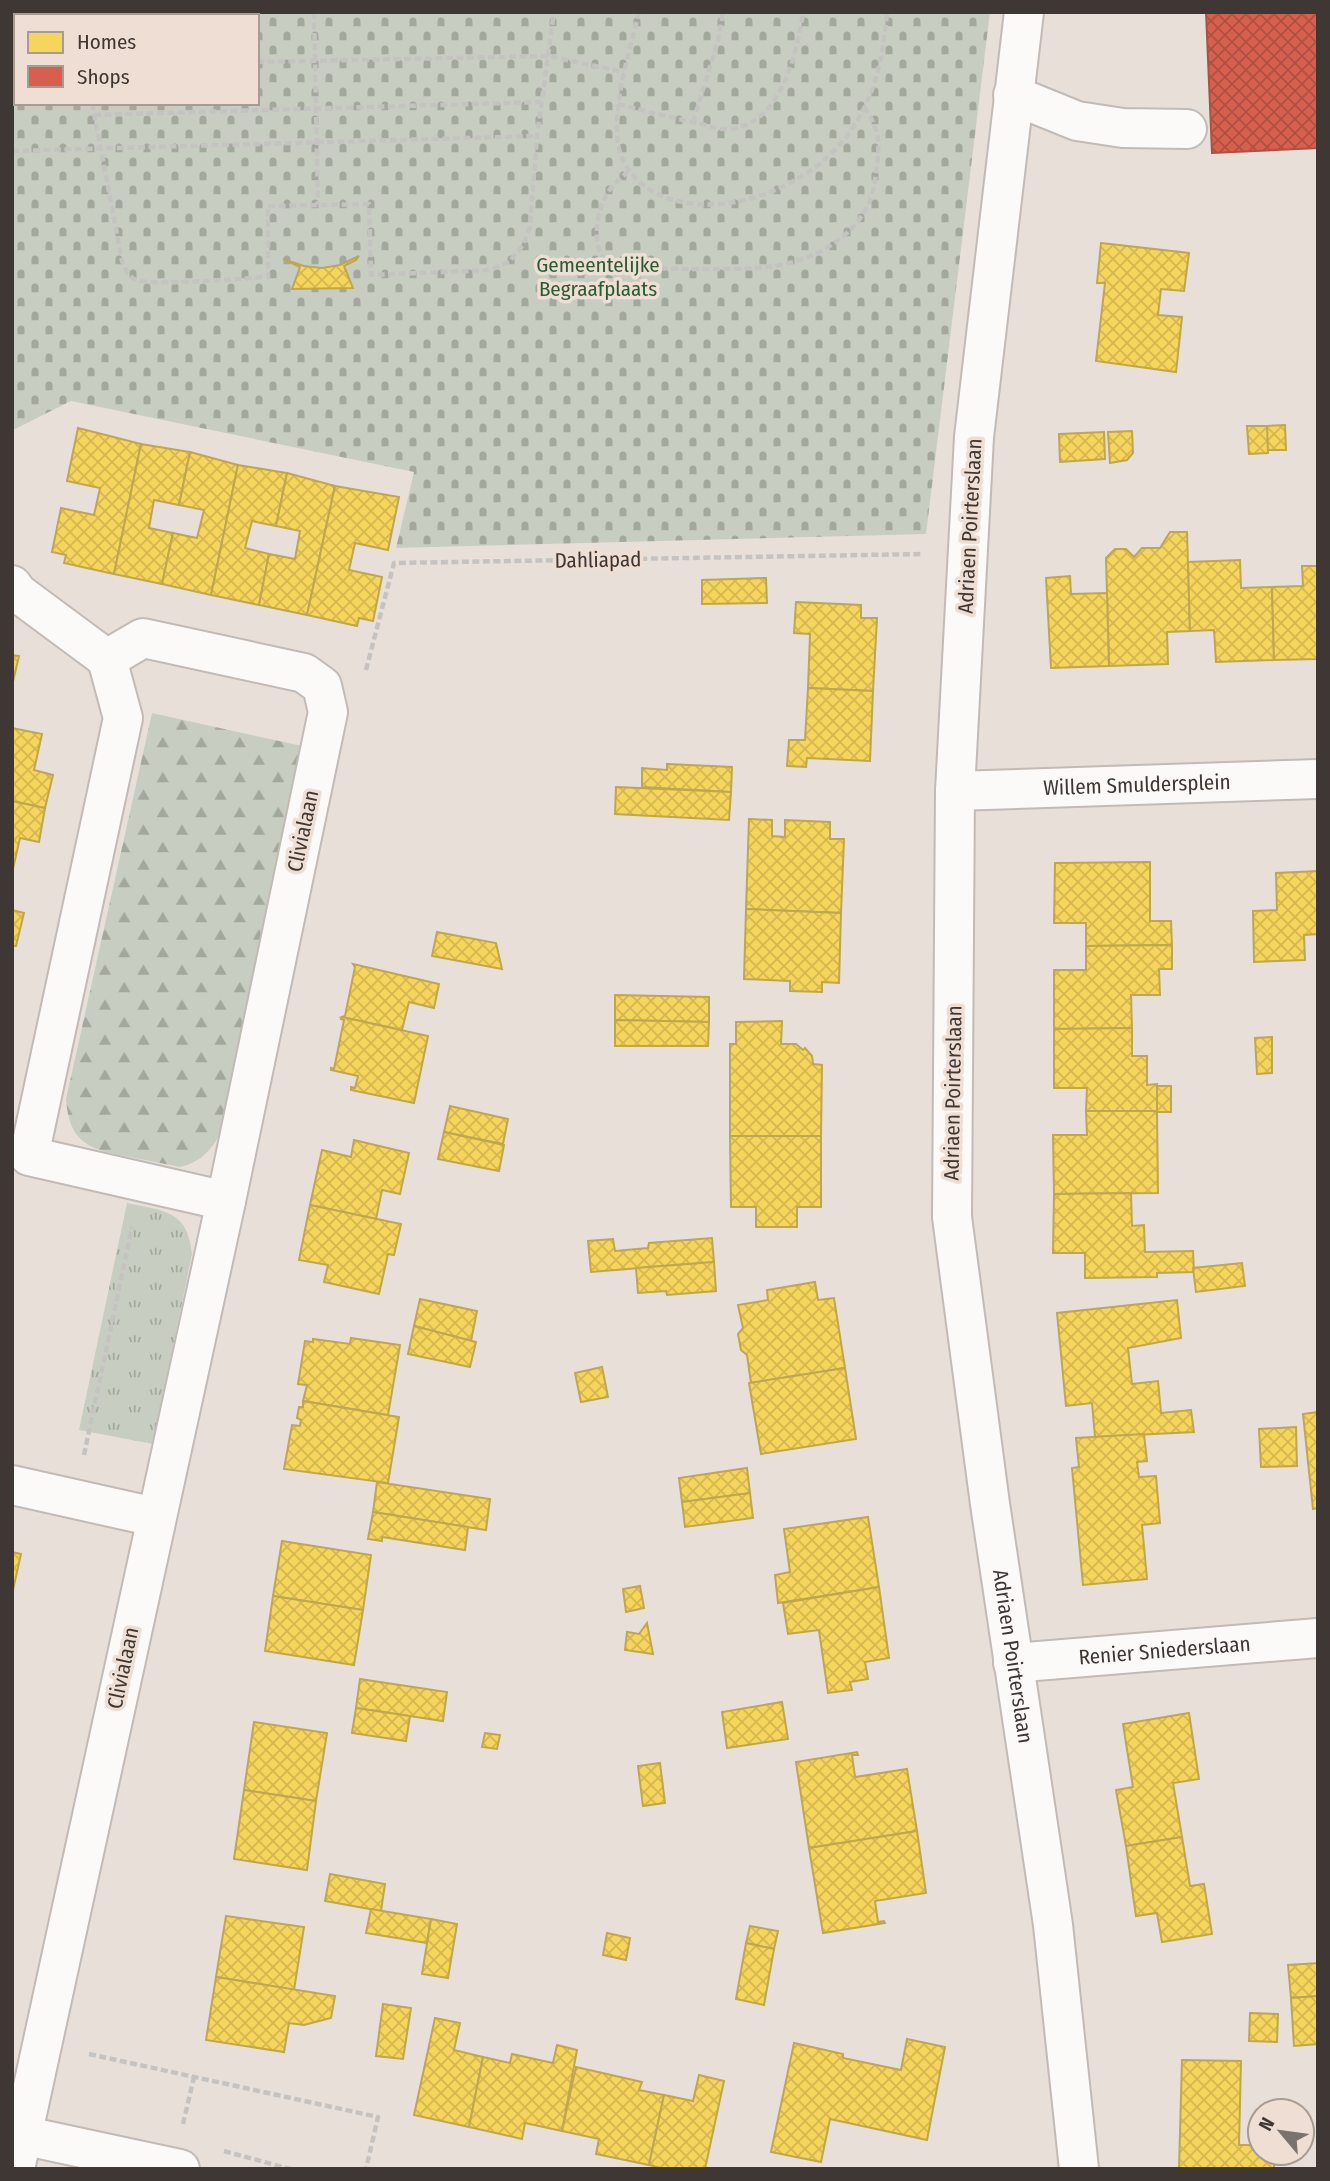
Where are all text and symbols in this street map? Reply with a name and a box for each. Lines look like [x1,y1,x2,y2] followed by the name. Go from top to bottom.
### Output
[14,14,259,105] legend
[77,29,136,55] text: Homes
[77,64,130,90] text: Shops
[536,252,660,302] park label: Gemeentelijke Begraafplaats
[952,438,988,614] street label: Adriaen Poirterslaan
[554,546,642,574] street label: Dahliapad
[1043,769,1231,801] street label: Willem Smuldersplein
[282,788,324,874] street label: Clivialaan
[938,1005,968,1181] street label: Adriaen Poirterslaan
[987,1568,1039,1745] street label: Adriaen Poirterslaan
[102,1625,144,1711] street label: Clivialaan
[1078,1631,1251,1671] street label: Renier Sniederslaan
[1246,2097,1316,2167] north arrow
[1254,2113,1279,2135] text: N

